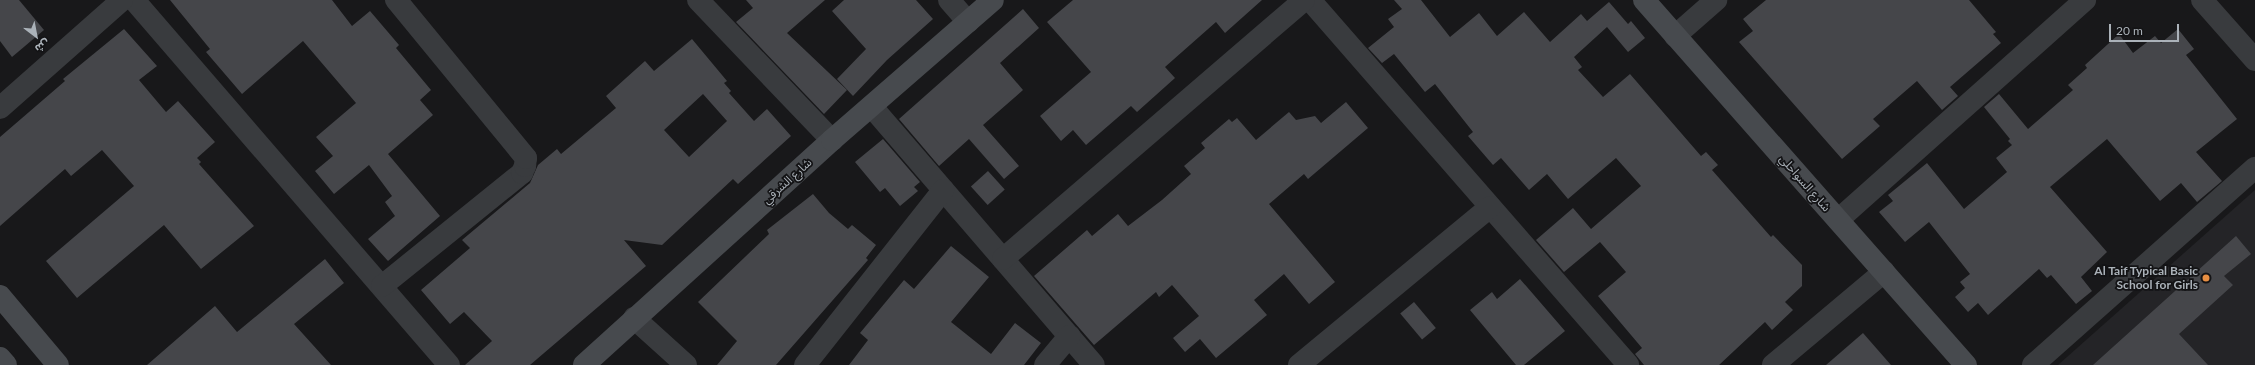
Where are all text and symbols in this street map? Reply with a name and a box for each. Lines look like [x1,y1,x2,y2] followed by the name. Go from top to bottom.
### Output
[16,16,56,56] north arrow
[2111,16,2181,42] scale bar
[2116,23,2143,38] text: 20 m
[33,37,52,56] text: ش
[1776,152,1834,214] street label: شارع السواحلي
[759,155,815,207] street label: شارع الشرقي
[2093,264,2198,292] place label: Al Taif Typical Basic School for Girls
[2201,273,2211,283] marker: Al Taif Typical Basic School for Girls

